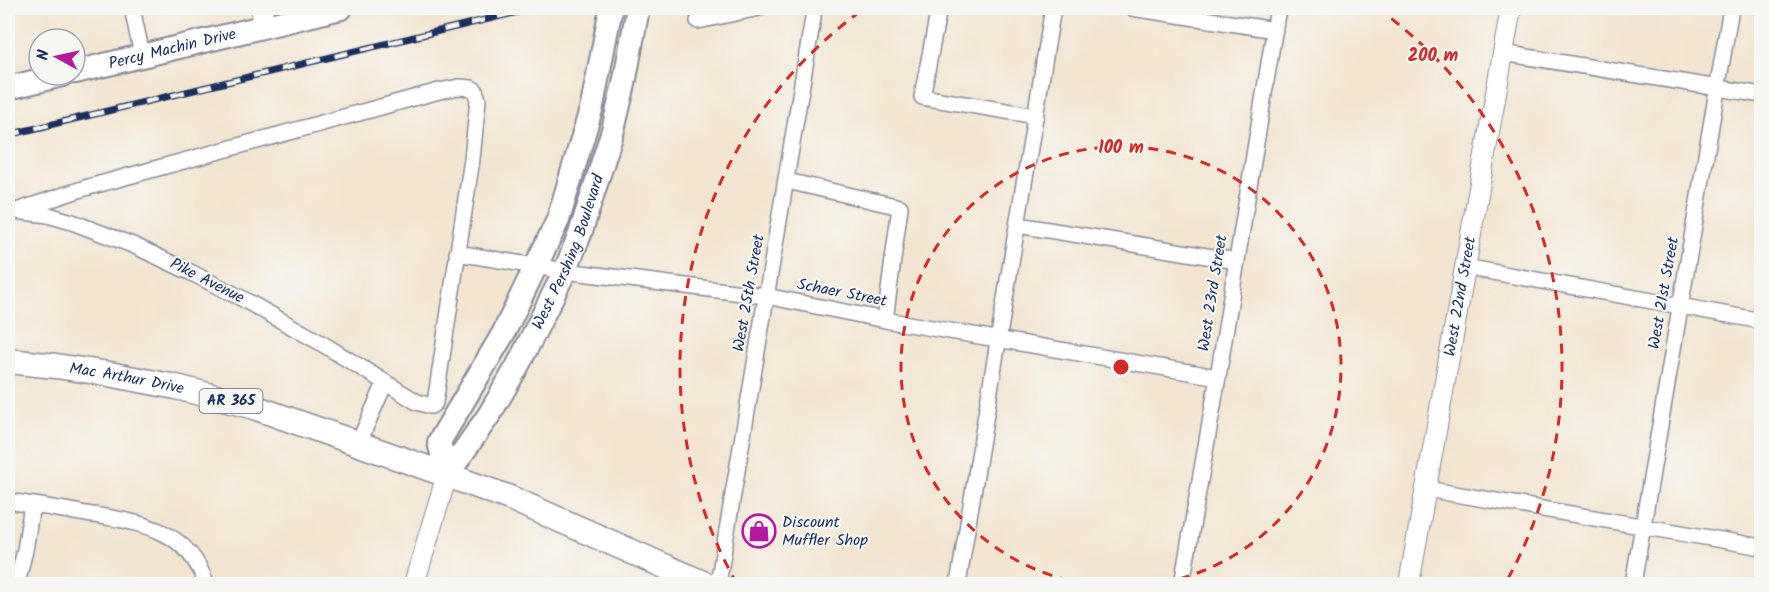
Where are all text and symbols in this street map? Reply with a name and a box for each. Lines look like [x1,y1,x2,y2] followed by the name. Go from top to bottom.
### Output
[106,21,238,76] street label: Percy Machin Drive
[27,27,87,87] north arrow
[1408,42,1459,71] text: 200 m
[31,48,57,62] text: N
[1098,134,1144,163] text: 100 m
[525,170,611,334] street label: West Pershing Boulevard
[726,232,772,354] street label: West 25th Street
[1191,232,1235,353] street label: West 23rd Street
[1437,234,1483,358] street label: West 22nd Street
[1642,234,1686,351] street label: West 21st Street
[165,252,249,310] street label: Pike Avenue
[795,272,890,314] street label: Schaer Street
[68,356,187,401] street label: Mac Arthur Drive
[1111,357,1131,377] centre of rings
[200,389,262,413] road number: AR 365
[782,510,868,553] place label: Discount Muffler Shop
[741,513,777,549] shop icon: Discount Muffler Shop

